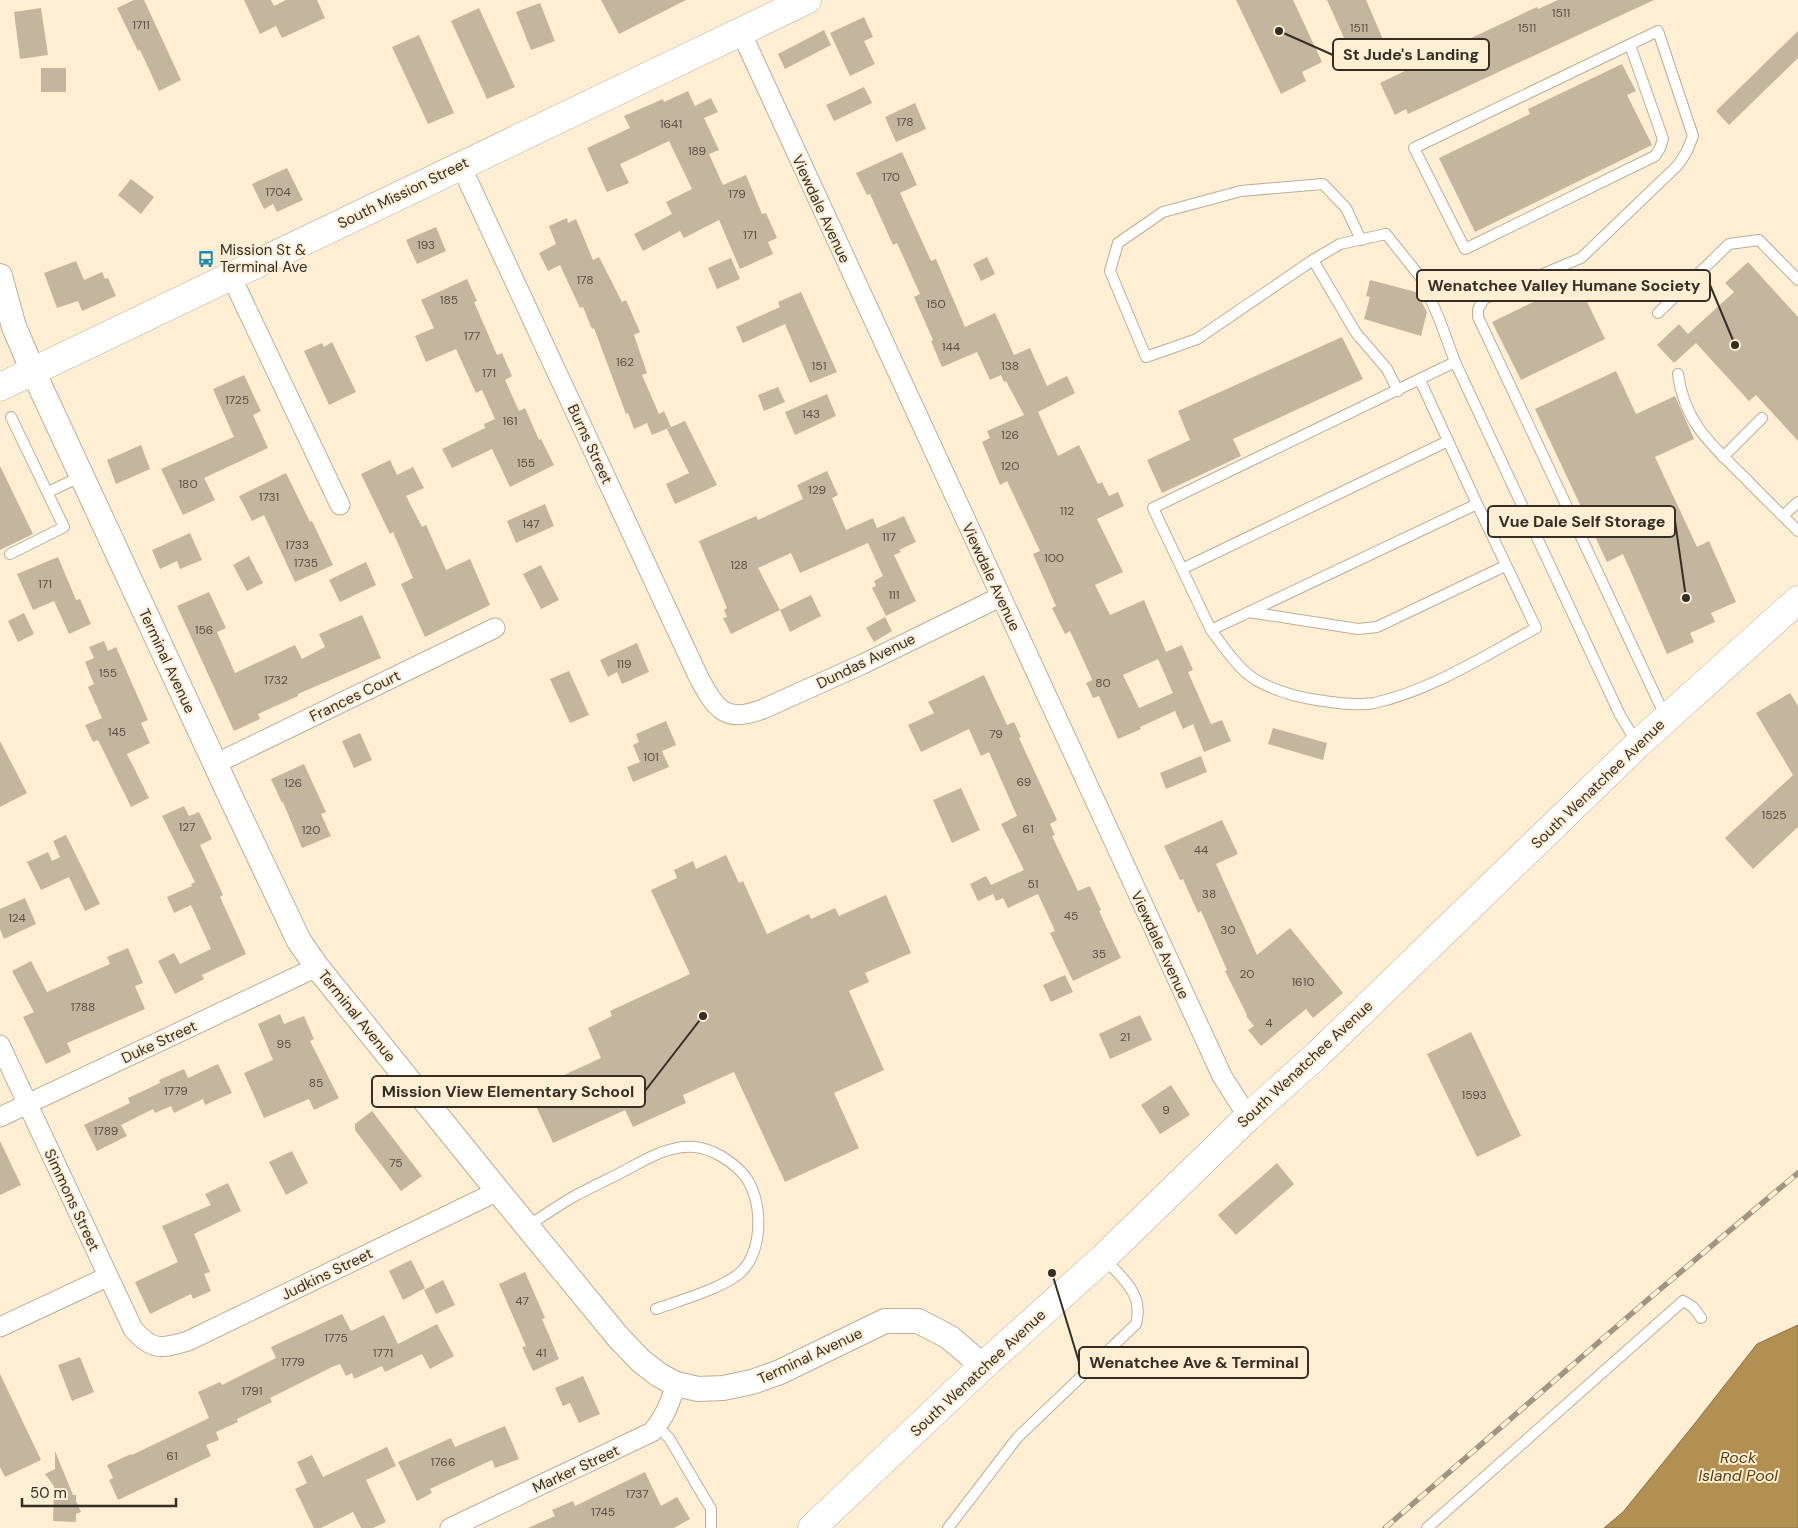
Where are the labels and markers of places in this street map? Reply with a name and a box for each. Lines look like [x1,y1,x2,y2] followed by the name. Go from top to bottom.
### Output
[1333,39,1489,70] callout: St Jude's Landing
[220,240,307,277] place label: Mission St & Terminal Ave
[196,249,216,269] bus stop icon: Mission St & Terminal Ave
[1417,270,1710,301] callout: Wenatchee Valley Humane Society
[1488,506,1675,537] callout: Vue Dale Self Storage
[372,1076,645,1107] callout: Mission View Elementary School
[1079,1347,1308,1378] callout: Wenatchee Ave & Terminal

